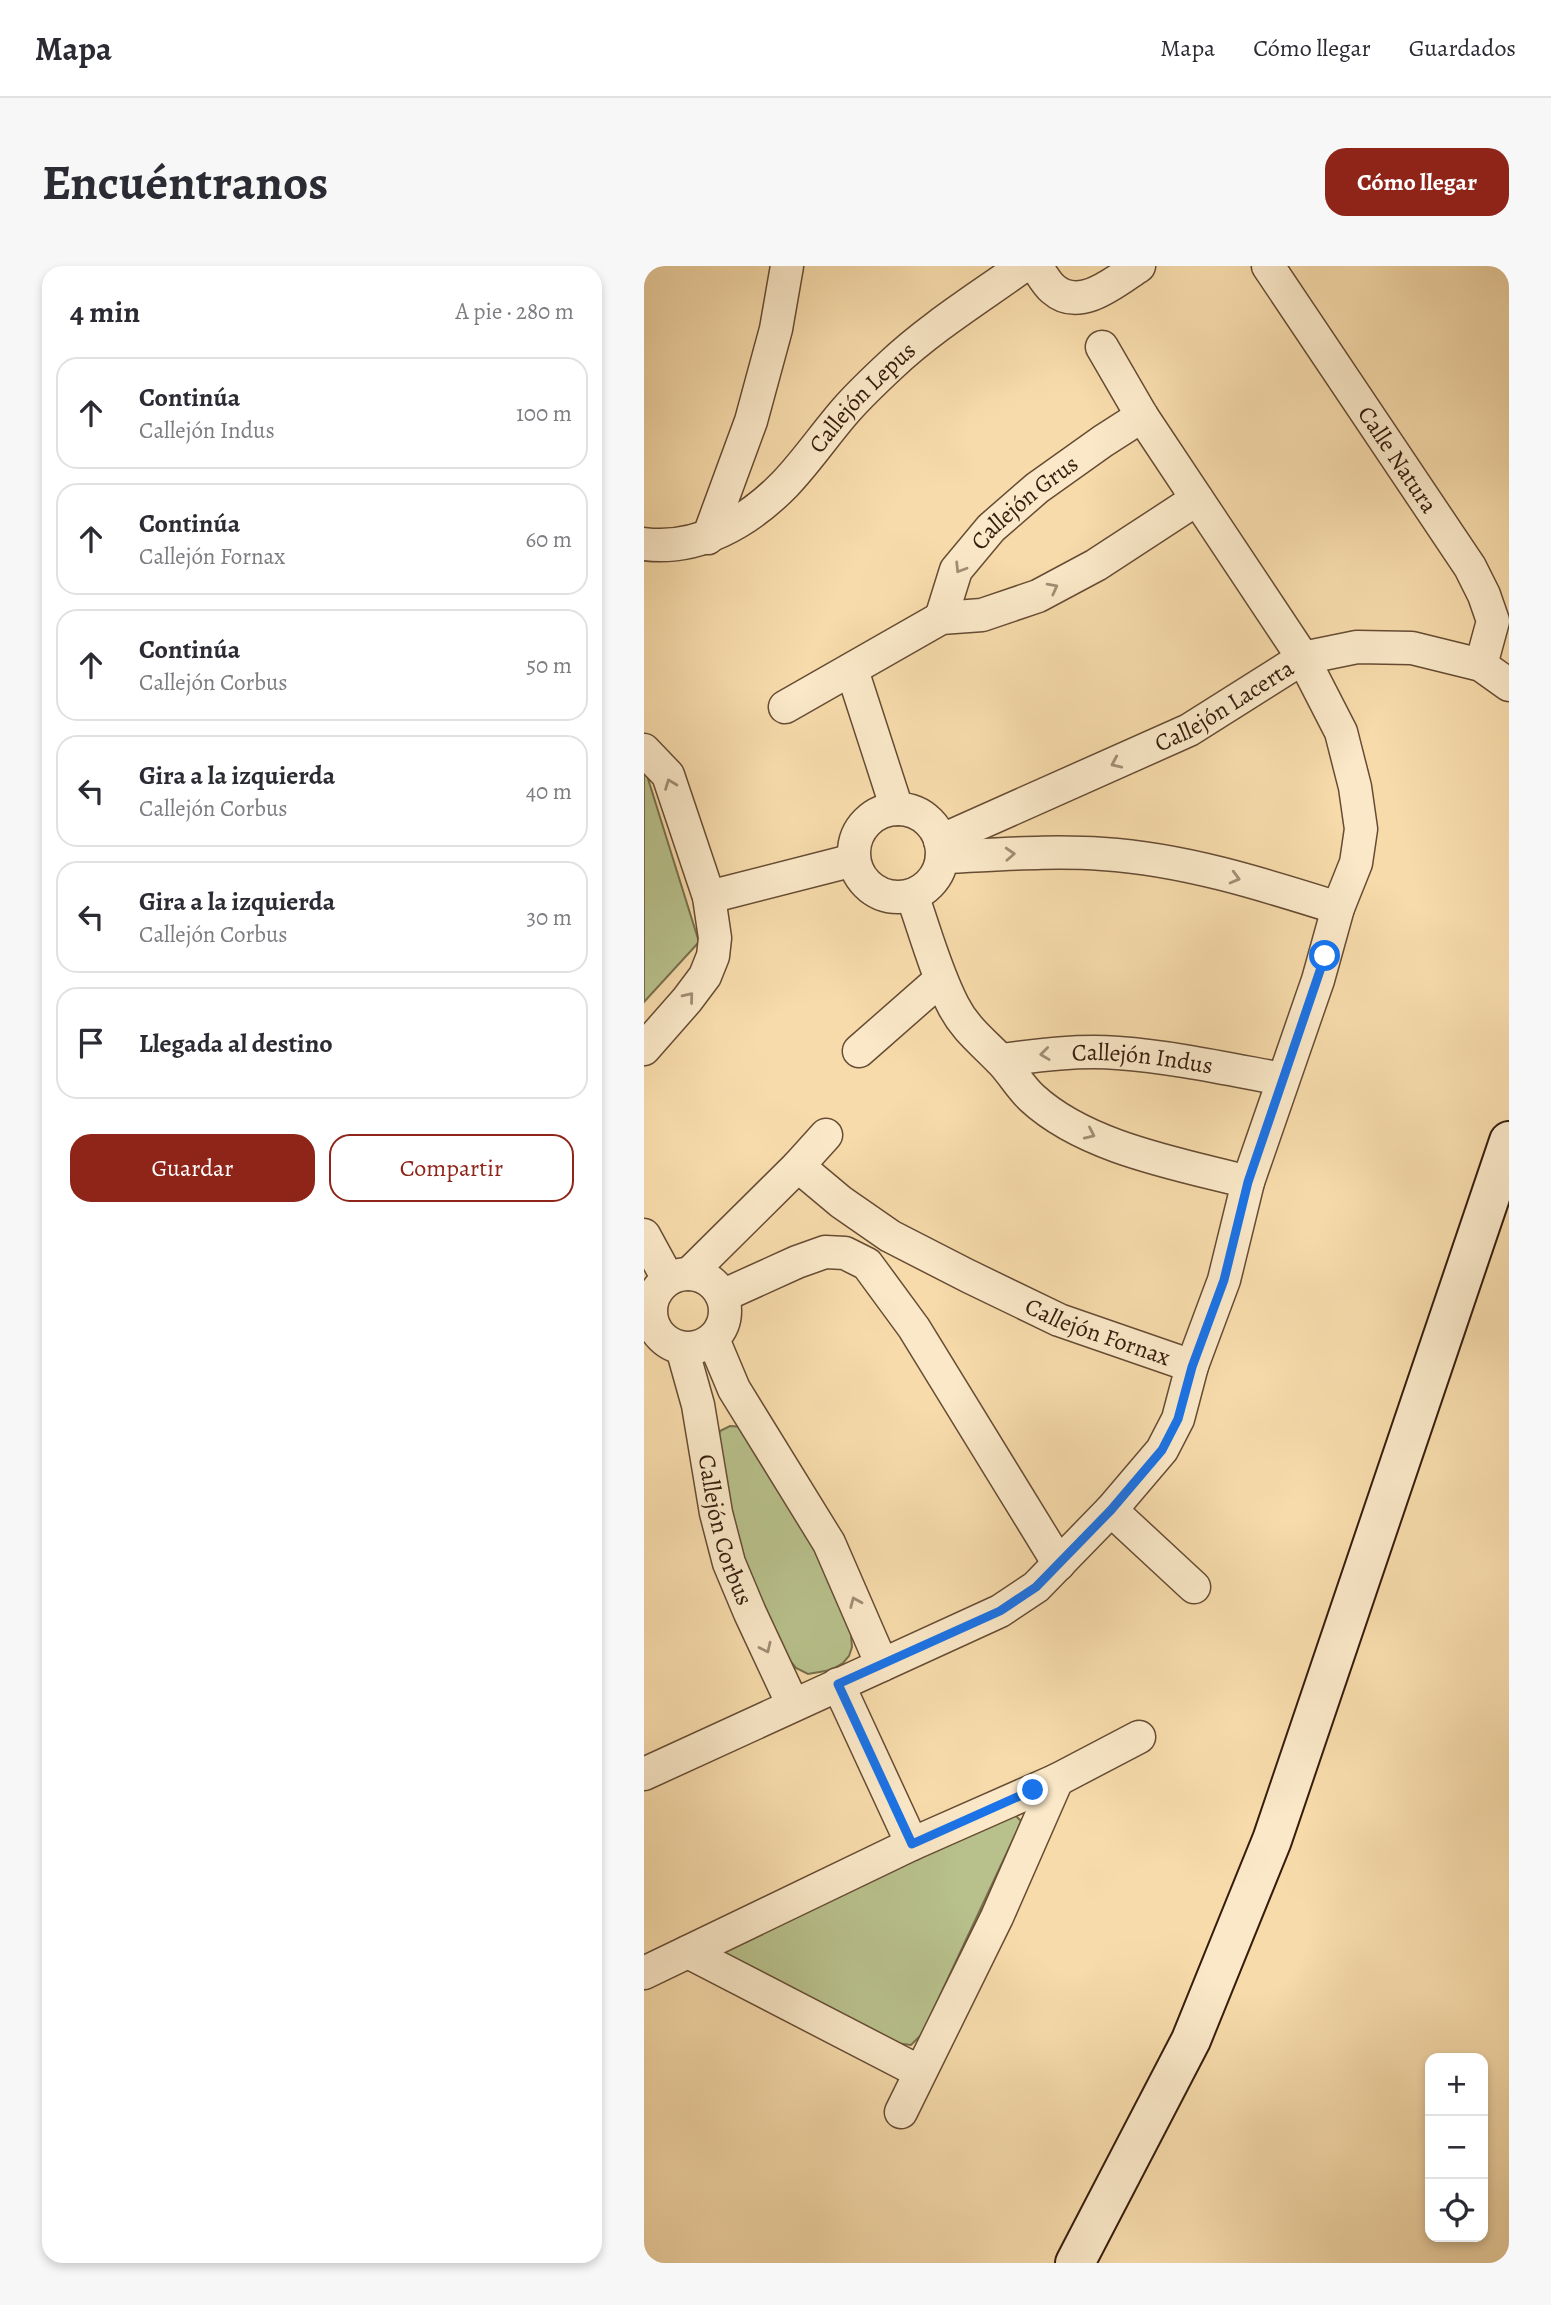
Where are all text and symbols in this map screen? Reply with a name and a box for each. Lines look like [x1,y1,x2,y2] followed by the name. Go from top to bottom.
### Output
[35,26,112,71] text: Mapa
[1160,32,1215,64] text: Mapa
[1253,32,1371,64] text: Cómo llegar
[1409,32,1516,64] text: Guardados
[1325,148,1509,216] button: Cómo llegar
[42,149,328,216] text: Encuéntranos
[70,292,140,332] text: 4 min
[455,296,574,327] text: A pie · 280 m
[801,334,922,460] street label: Callejón Lepus
[139,380,240,415] text: Continúa
[72,394,110,432] icon: ahead
[516,398,572,429] text: 100 m
[1350,400,1446,520] street label: Calle Natura
[139,415,275,446] text: Callejón Indus
[963,448,1085,557] street label: Callejón Grus
[139,506,240,541] text: Continúa
[72,520,110,558] icon: ahead
[525,524,572,555] text: 60 m
[139,541,285,572] text: Callejón Fornax
[955,560,968,573] one-way arrow
[1045,583,1058,596] one-way arrow
[139,632,240,667] text: Continúa
[72,646,110,684] icon: ahead
[526,650,572,681] text: 50 m
[1150,652,1300,759] street label: Callejón Lacerta
[139,667,288,698] text: Callejón Corbus
[1111,755,1123,769] one-way arrow
[139,758,335,793] text: Gira a la izquierda
[72,772,110,810] icon: left
[526,776,572,807] text: 40 m
[665,778,679,790] one-way arrow
[139,793,288,824] text: Callejón Corbus
[1005,846,1016,861] one-way arrow
[1229,870,1241,884] one-way arrow
[139,884,335,919] text: Gira a la izquierda
[72,898,110,936] icon: left
[526,902,572,933] text: 30 m
[139,919,288,950] text: Callejón Corbus
[1309,940,1340,971] route start
[680,993,693,1005] one-way arrow
[72,1024,110,1062] icon: arrive
[139,1026,333,1061] text: Llegada al destino
[1071,1036,1215,1082] street label: Callejón Indus
[1039,1047,1051,1062] one-way arrow
[1083,1125,1095,1139] one-way arrow
[70,1134,315,1202] button: Guardar
[329,1134,574,1202] button: Compartir
[1020,1290,1175,1374] street label: Callejón Fornax
[690,1452,761,1610] street label: Callejón Corbus
[849,1597,863,1609] one-way arrow
[758,1641,772,1654] one-way arrow
[1017,1774,1048,1805] route end
[1425,2053,1488,2242] map controls
[1425,2053,1488,2116] button: +
[1425,2116,1488,2179] button: −
[1425,2179,1488,2242] button: locate

